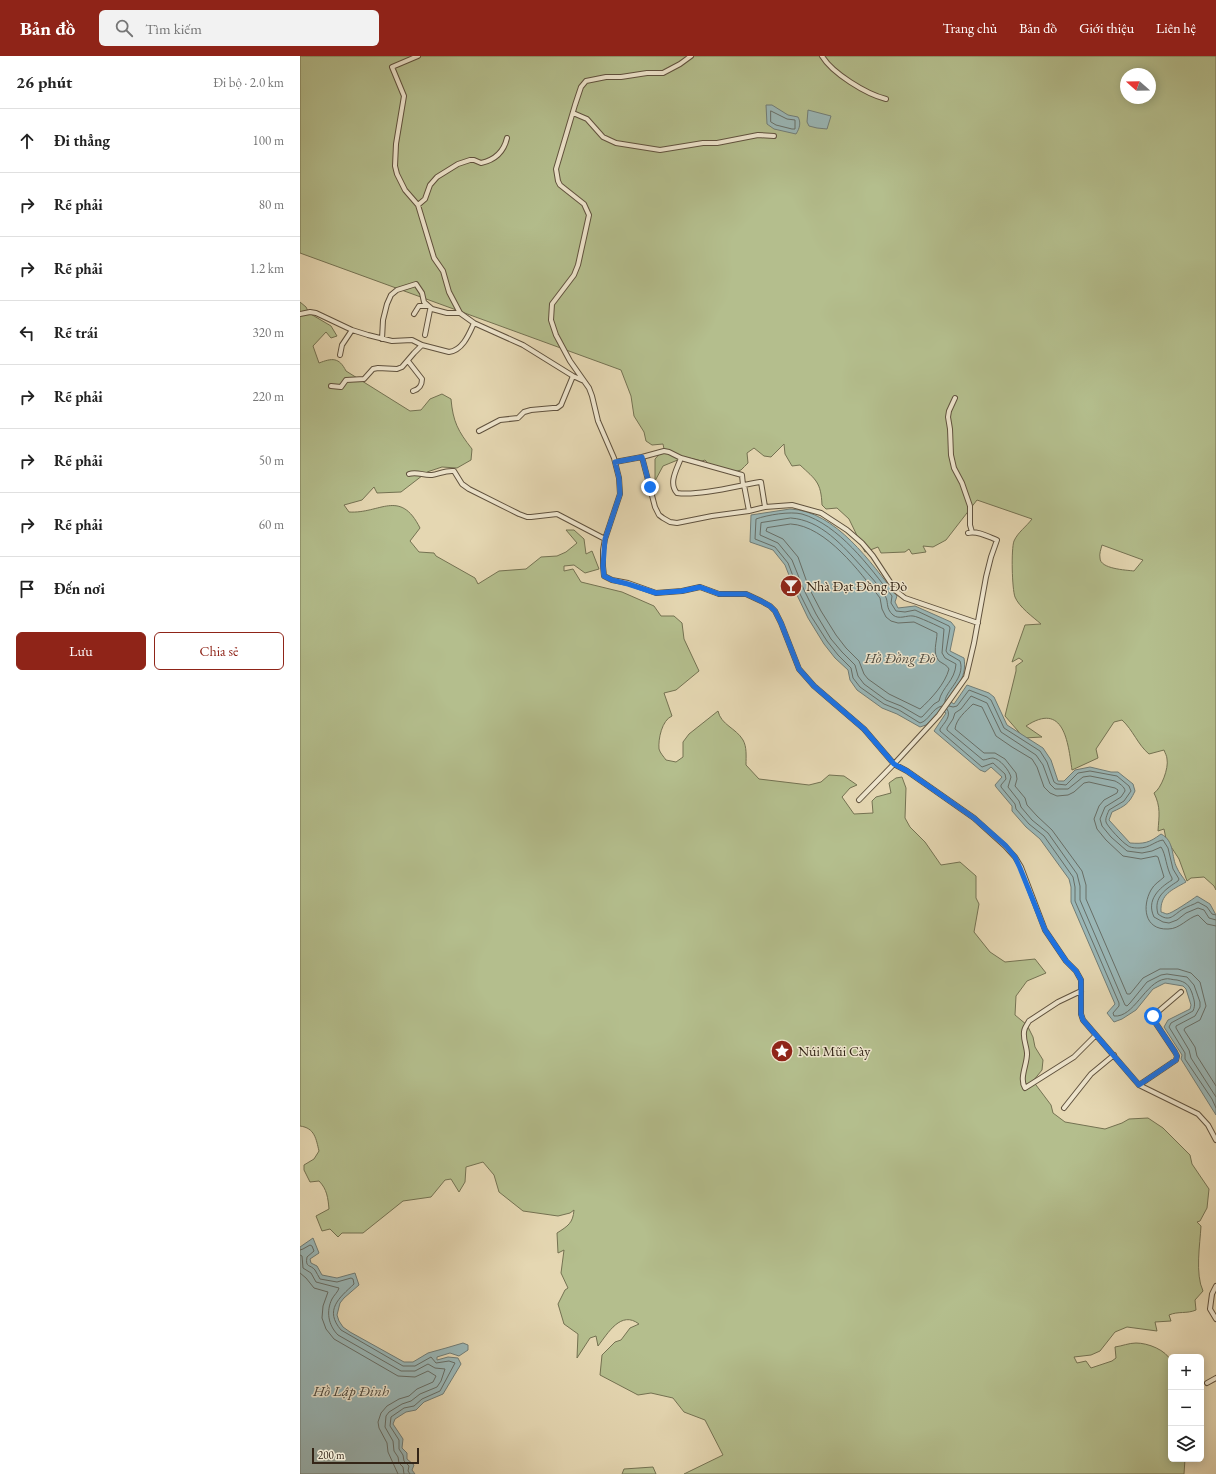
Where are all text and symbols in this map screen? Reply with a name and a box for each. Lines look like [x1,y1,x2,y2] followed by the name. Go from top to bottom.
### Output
[99,10,379,46] search box
[20,16,75,41] text: Bản đồ
[113,17,135,39] icon: search
[145,19,202,38] text: Tìm kiếm
[942,19,997,37] text: Trang chủ
[1019,19,1057,37] text: Bản đồ
[1079,19,1134,37] text: Giới thiệu
[1156,19,1196,37] text: Liên hệ
[1120,68,1156,104] north arrow
[16,71,72,93] text: 26 phút
[213,74,284,91] text: Đi bộ · 2.0 km
[16,130,38,152] icon: ahead
[54,131,110,150] text: Đi thẳng
[253,132,284,149] text: 100 m
[16,194,38,216] icon: right
[54,195,103,214] text: Rẽ phải
[259,196,284,213] text: 80 m
[16,258,38,280] icon: right
[54,259,103,278] text: Rẽ phải
[250,260,284,277] text: 1.2 km
[16,322,38,344] icon: left
[54,323,98,342] text: Rẽ trái
[253,324,284,341] text: 320 m
[16,386,38,408] icon: right
[54,387,103,406] text: Rẽ phải
[253,388,284,405] text: 220 m
[16,450,38,472] icon: right
[54,451,103,470] text: Rẽ phải
[259,452,284,469] text: 50 m
[641,478,659,496] route end
[16,514,38,536] icon: right
[54,515,103,534] text: Rẽ phải
[259,516,284,533] text: 60 m
[778,573,804,599] bar icon: Nhà Đạt Đồng Đò
[806,577,907,595] place label: Nhà Đạt Đồng Đò
[16,578,38,600] icon: arrive
[54,579,105,598] text: Đến nơi
[16,632,146,670] button: Lưu
[154,632,284,670] button: Chia sẻ
[863,648,936,667] water label: Hồ Đồng Đò
[1144,1007,1162,1025] route start
[769,1038,795,1064] place icon: Núi Mũi Cày
[798,1042,871,1060] place label: Núi Mũi Cày
[1168,1354,1204,1462] map controls
[1168,1354,1204,1390] button: +
[312,1381,390,1400] water label: Hồ Lập Đinh
[1168,1390,1204,1426] button: −
[1168,1426,1204,1462] button: layers
[312,1446,419,1465] scale bar
[318,1448,345,1462] text: 200 m

